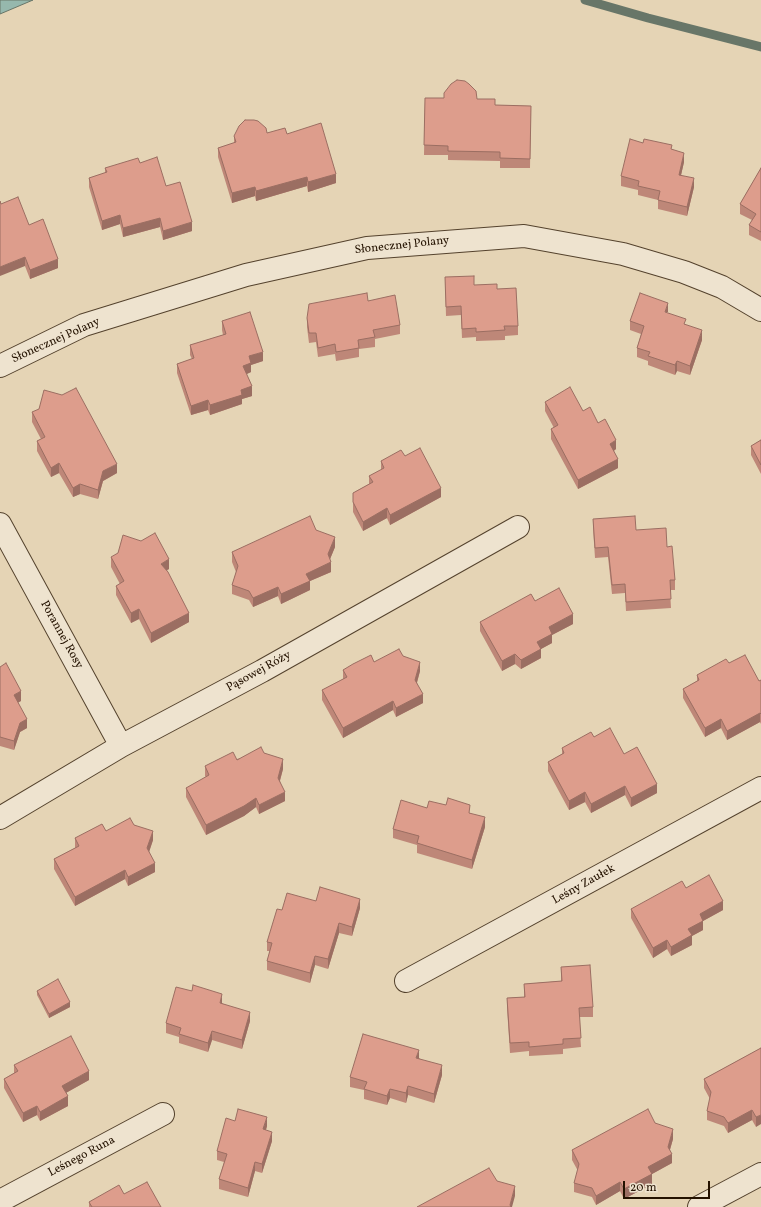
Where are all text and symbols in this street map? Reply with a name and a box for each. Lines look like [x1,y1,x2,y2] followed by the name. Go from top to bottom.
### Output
[354,234,450,258] street label: Słonecznej Polany
[10,315,102,367] street label: Słonecznej Polany
[36,598,86,672] street label: Porannej Rosy
[224,648,294,696] street label: Pąsowej Róży
[550,862,618,908] street label: Leśny Zaułek
[46,1133,118,1181] street label: Leśnego Runa
[625,1173,712,1199] scale bar
[630,1180,657,1196] text: 20 m

